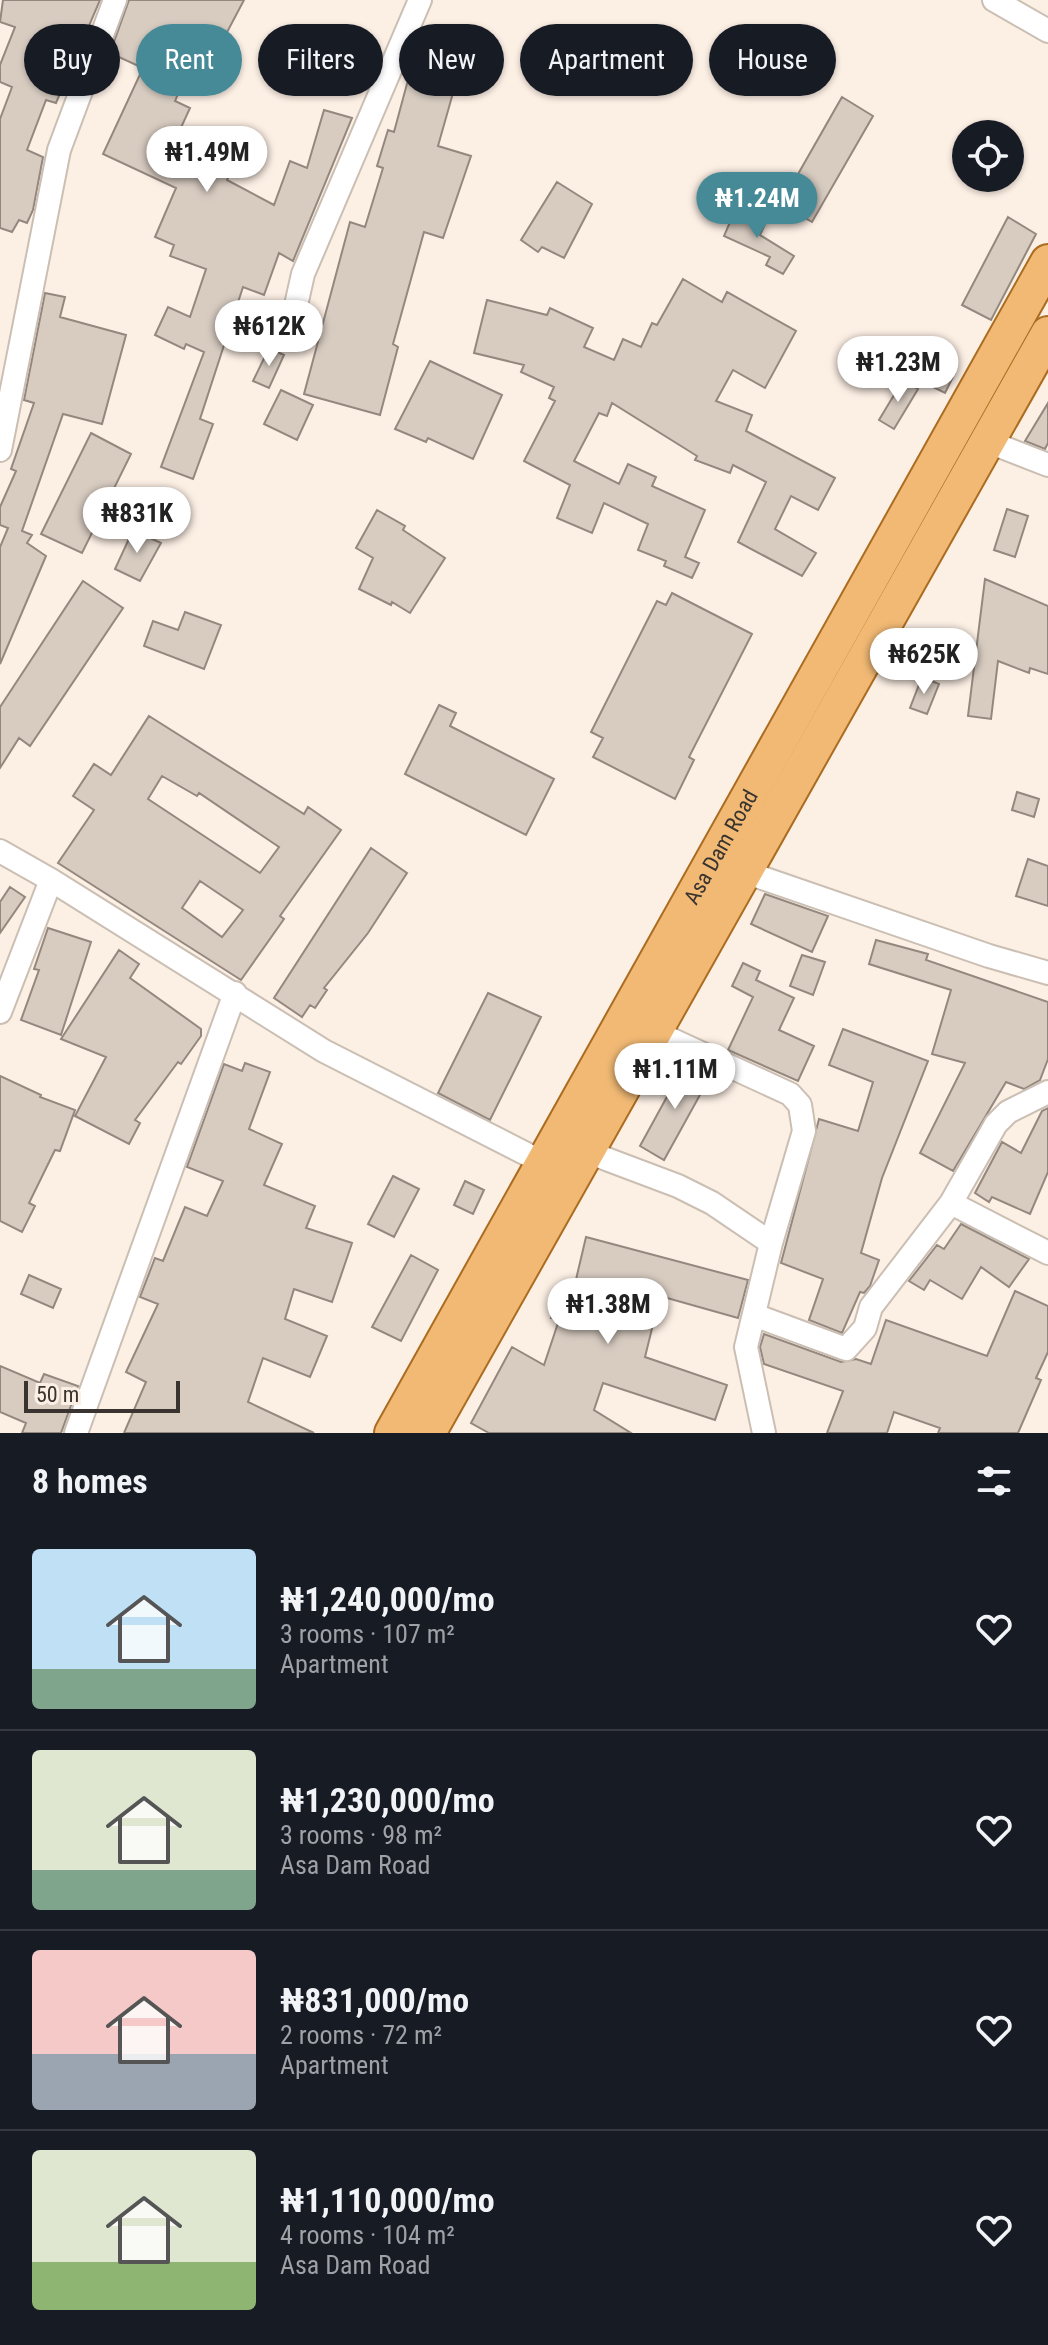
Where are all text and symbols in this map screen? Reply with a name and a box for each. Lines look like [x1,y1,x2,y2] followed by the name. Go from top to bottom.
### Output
[24,24,120,96] chip: Buy
[136,24,242,96] chip: Rent
[258,24,383,96] chip: Filters
[399,24,504,96] chip: New
[520,24,693,96] chip: Apartment
[709,24,836,96] chip: House
[952,120,1024,192] map controls
[952,120,1024,192] button: locate
[142,126,272,194] pin: ₦1.49M
[164,137,250,167] text: ₦1.49M
[692,172,822,240] pin: ₦1.24M
[714,183,800,213] text: ₦1.24M
[213,300,325,368] pin: ₦612K
[233,311,305,341] text: ₦612K
[833,336,963,404] pin: ₦1.23M
[855,347,941,377] text: ₦1.23M
[81,487,193,555] pin: ₦831K
[101,498,173,528] text: ₦831K
[868,628,980,696] pin: ₦625K
[888,639,960,669] text: ₦625K
[678,785,762,908] street label: Asa Dam Road
[610,1043,740,1111] pin: ₦1.11M
[632,1054,718,1084] text: ₦1.11M
[543,1278,673,1346] pin: ₦1.38M
[565,1289,651,1319] text: ₦1.38M
[24,1377,180,1413] scale bar
[36,1382,79,1407] text: 50 m
[972,1459,1016,1503] icon: filters
[32,1461,148,1501] text: 8 homes
[280,1579,495,1619] text: ₦1,240,000/mo
[96,1581,192,1677] icon: home
[972,1607,1016,1651] icon: heart
[280,1619,455,1649] text: 3 rooms · 107 m²
[280,1649,389,1679] text: Apartment
[280,1780,495,1820] text: ₦1,230,000/mo
[96,1782,192,1878] icon: home
[972,1808,1016,1852] icon: heart
[280,1820,442,1850] text: 3 rooms · 98 m²
[280,1850,430,1880] text: Asa Dam Road
[280,1980,469,2020] text: ₦831,000/mo
[96,1982,192,2078] icon: home
[972,2008,1016,2052] icon: heart
[280,2020,442,2050] text: 2 rooms · 72 m²
[280,2050,389,2080] text: Apartment
[280,2180,495,2220] text: ₦1,110,000/mo
[96,2182,192,2278] icon: home
[972,2208,1016,2252] icon: heart
[280,2220,455,2250] text: 4 rooms · 104 m²
[280,2250,430,2280] text: Asa Dam Road

